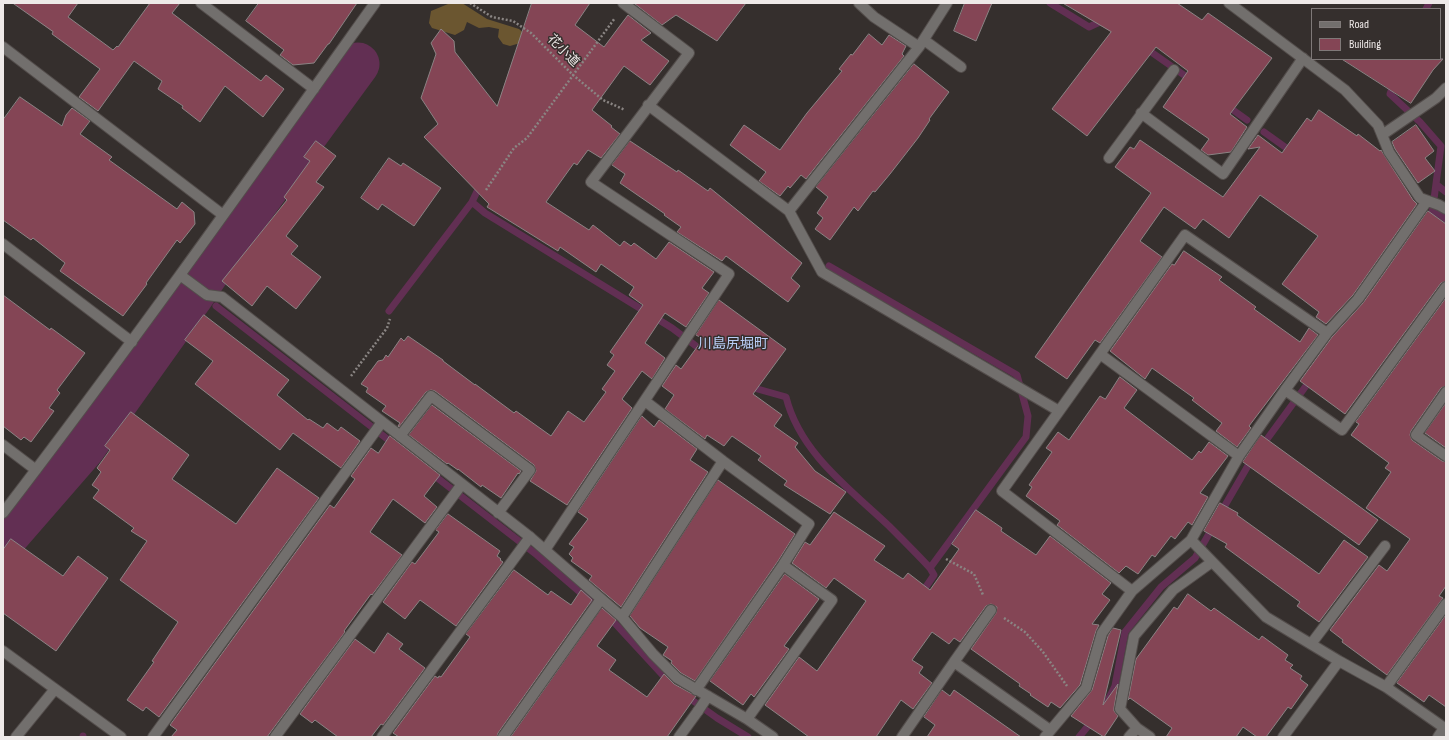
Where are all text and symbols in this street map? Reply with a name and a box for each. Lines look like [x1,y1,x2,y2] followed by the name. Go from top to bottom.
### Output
[1311,8,1441,60] legend
[1349,17,1369,32] text: Road
[544,32,582,70] street label: 花小道
[1349,37,1381,52] text: Building
[698,336,768,352] district label: 川島尻堀町

